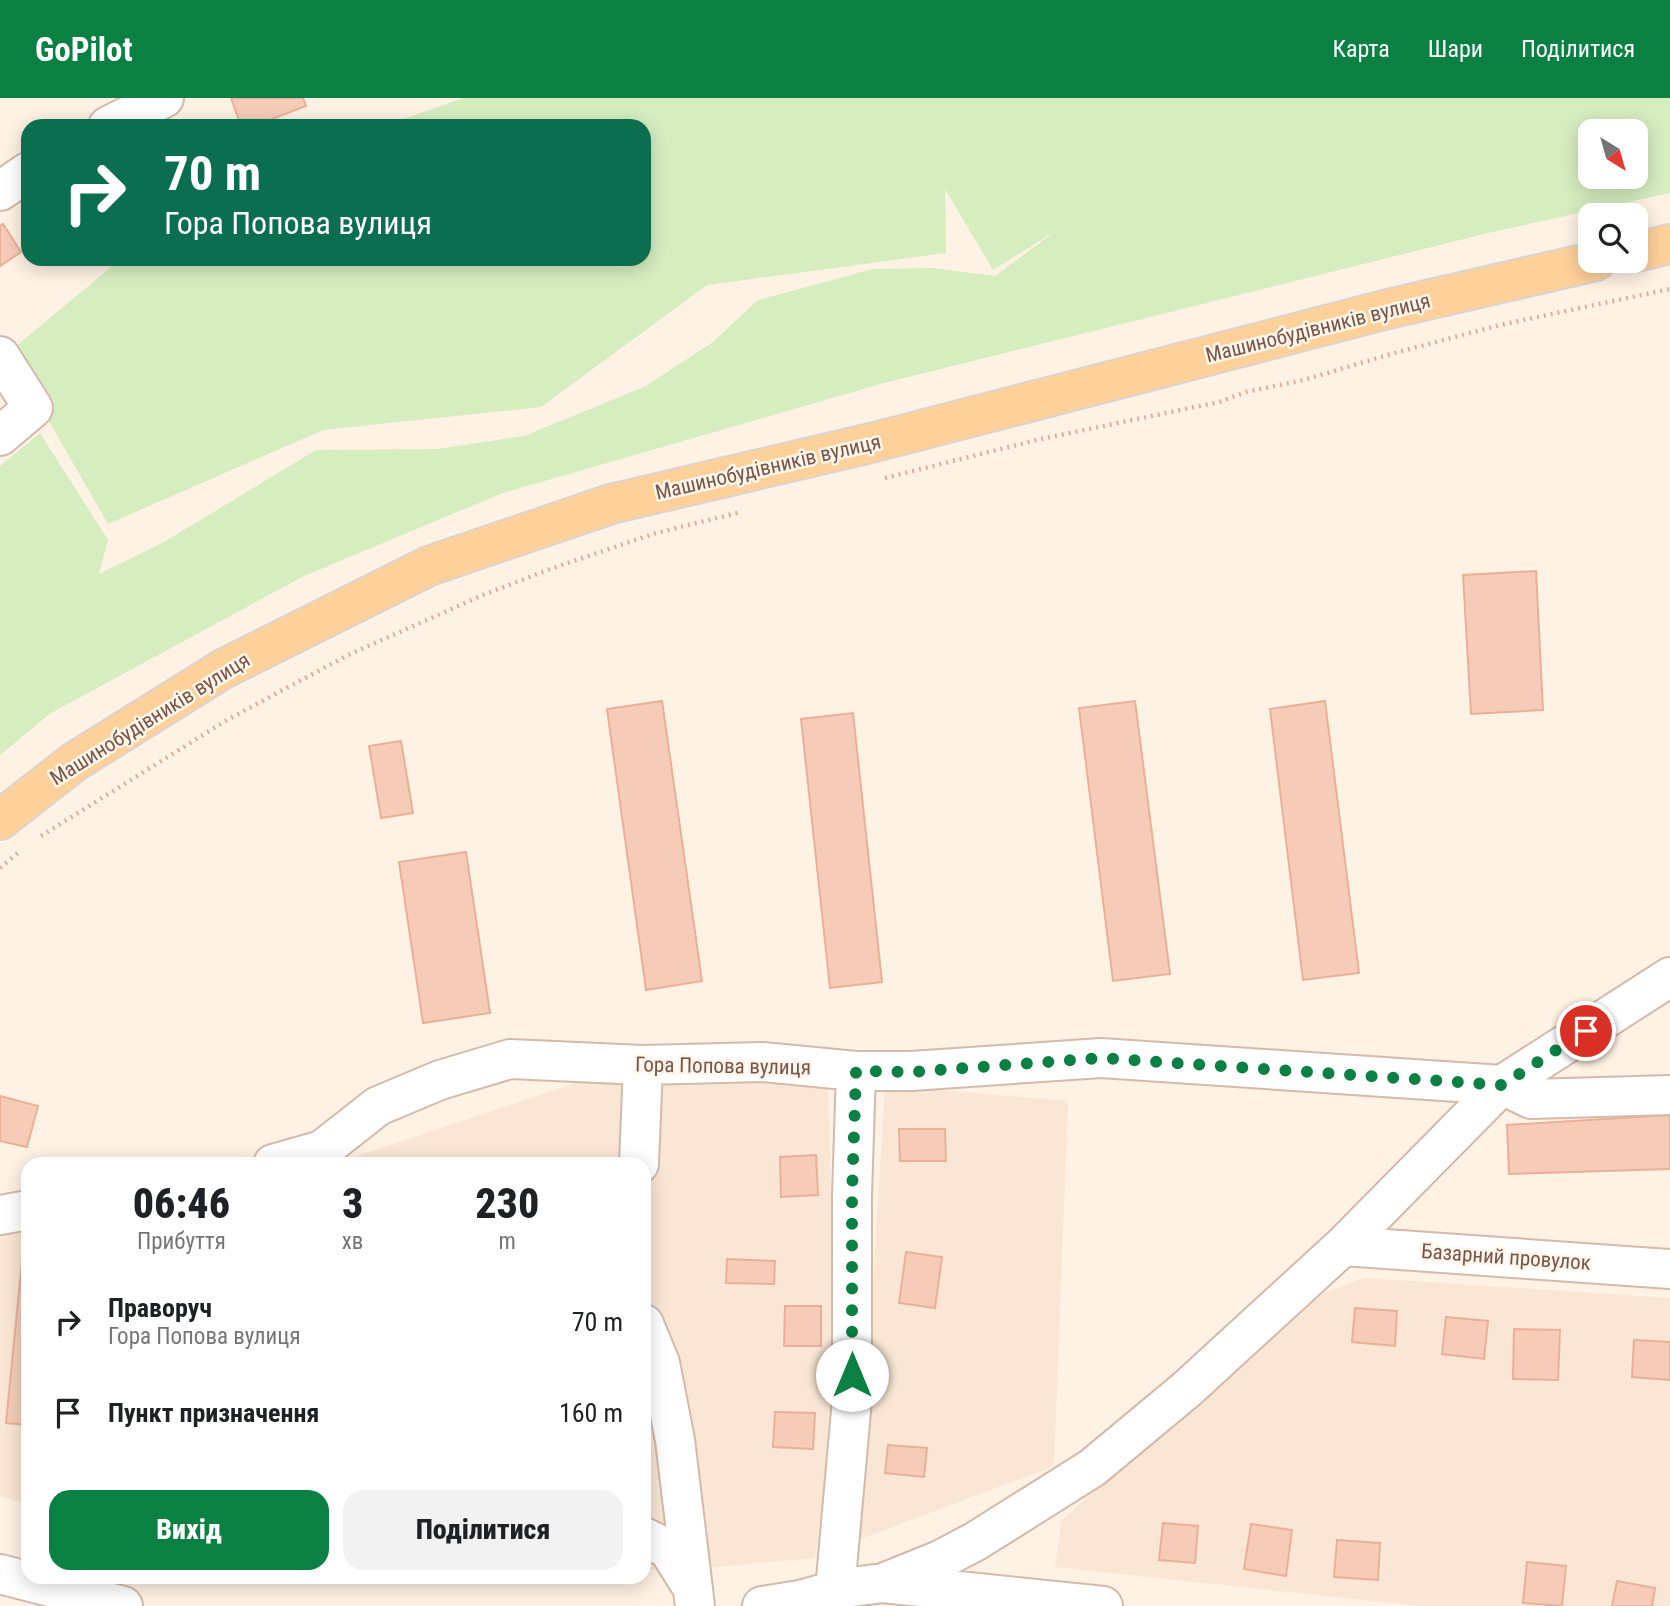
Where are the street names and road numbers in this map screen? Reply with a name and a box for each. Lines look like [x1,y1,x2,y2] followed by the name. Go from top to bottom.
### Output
[1203,288,1433,368] street label: Машинобудівників вулиця
[653,429,883,505] street label: Машинобудівників вулиця
[46,648,254,790] street label: Машинобудівників вулиця
[635,1052,811,1080] street label: Гора Попова вулиця
[1420,1239,1592,1275] street label: Базарний провулок

